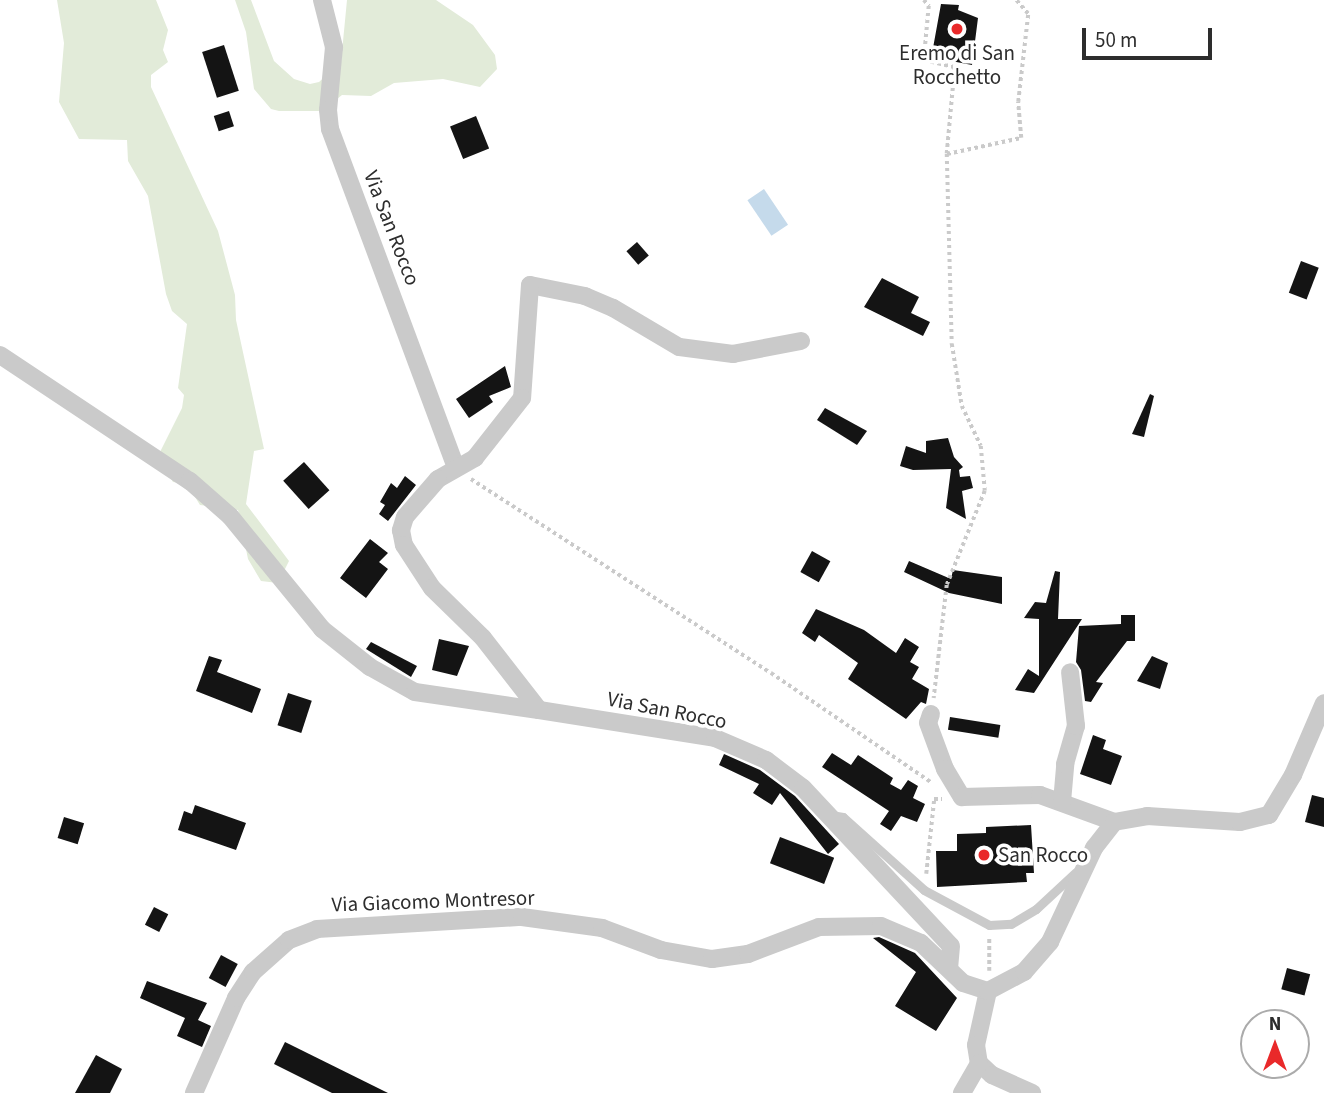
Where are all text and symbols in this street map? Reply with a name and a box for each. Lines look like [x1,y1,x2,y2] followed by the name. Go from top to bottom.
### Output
[1086,14,1216,58] scale bar
[949,21,965,37] marker: Eremo di San Rocchetto
[1095,25,1137,55] text: 50 m
[899,40,1015,90] place label: Eremo di San Rocchetto
[359,167,425,289] street label: Via San Rocco
[605,686,729,734] street label: Via San Rocco
[998,842,1088,868] place label: San Rocco
[976,847,992,863] marker: San Rocco
[331,885,535,917] street label: Via Giacomo Montresor
[1240,1009,1310,1079] north arrow
[1269,1011,1281,1038] text: N

